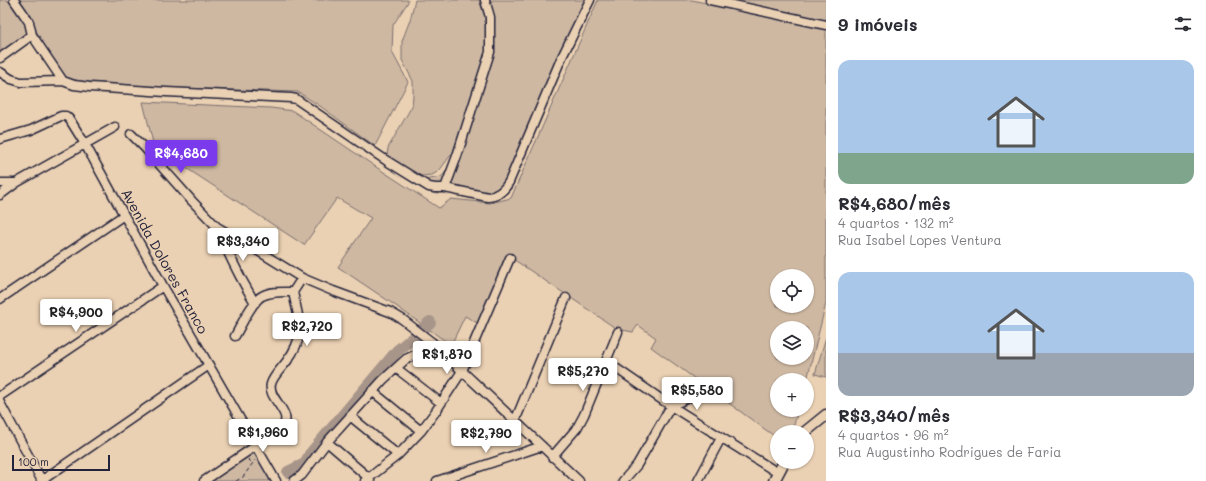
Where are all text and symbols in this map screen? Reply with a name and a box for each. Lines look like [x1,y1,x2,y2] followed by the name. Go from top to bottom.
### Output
[838,13,918,35] text: 9 imóveis
[1172,13,1194,35] icon: filters
[980,86,1052,158] icon: home
[144,140,218,174] pin: R$4,680
[154,144,208,161] text: R$4,680
[117,185,213,337] street label: Avenida Dolores Franco
[838,192,951,214] text: R$4,680/mês
[838,214,954,231] text: 4 quartos · 132 m²
[206,228,280,262] pin: R$3,340
[838,231,1002,248] text: Rua Isabel Lopes Ventura
[216,232,270,249] text: R$3,340
[770,269,814,469] map controls
[770,269,814,313] button: locate
[980,298,1052,370] icon: home
[39,299,113,333] pin: R$4,900
[49,303,103,320] text: R$4,900
[270,313,344,347] pin: R$2,720
[281,317,333,334] text: R$2,720
[770,321,814,365] button: layers
[410,341,484,375] pin: R$1,870
[422,345,472,362] text: R$1,870
[546,358,620,392] pin: R$5,270
[557,362,609,379] text: R$5,270
[770,373,814,417] button: +
[660,377,734,411] pin: R$5,580
[671,381,723,398] text: R$5,580
[838,404,950,426] text: R$3,340/mês
[226,419,300,453] pin: R$1,960
[449,420,523,454] pin: R$2,790
[238,423,288,440] text: R$1,960
[460,424,512,441] text: R$2,790
[770,425,814,469] button: −
[838,426,949,443] text: 4 quartos · 96 m²
[838,443,1061,460] text: Rua Augustinho Rodrigues de Faria
[12,453,110,472] scale bar
[18,454,49,469] text: 100 m

